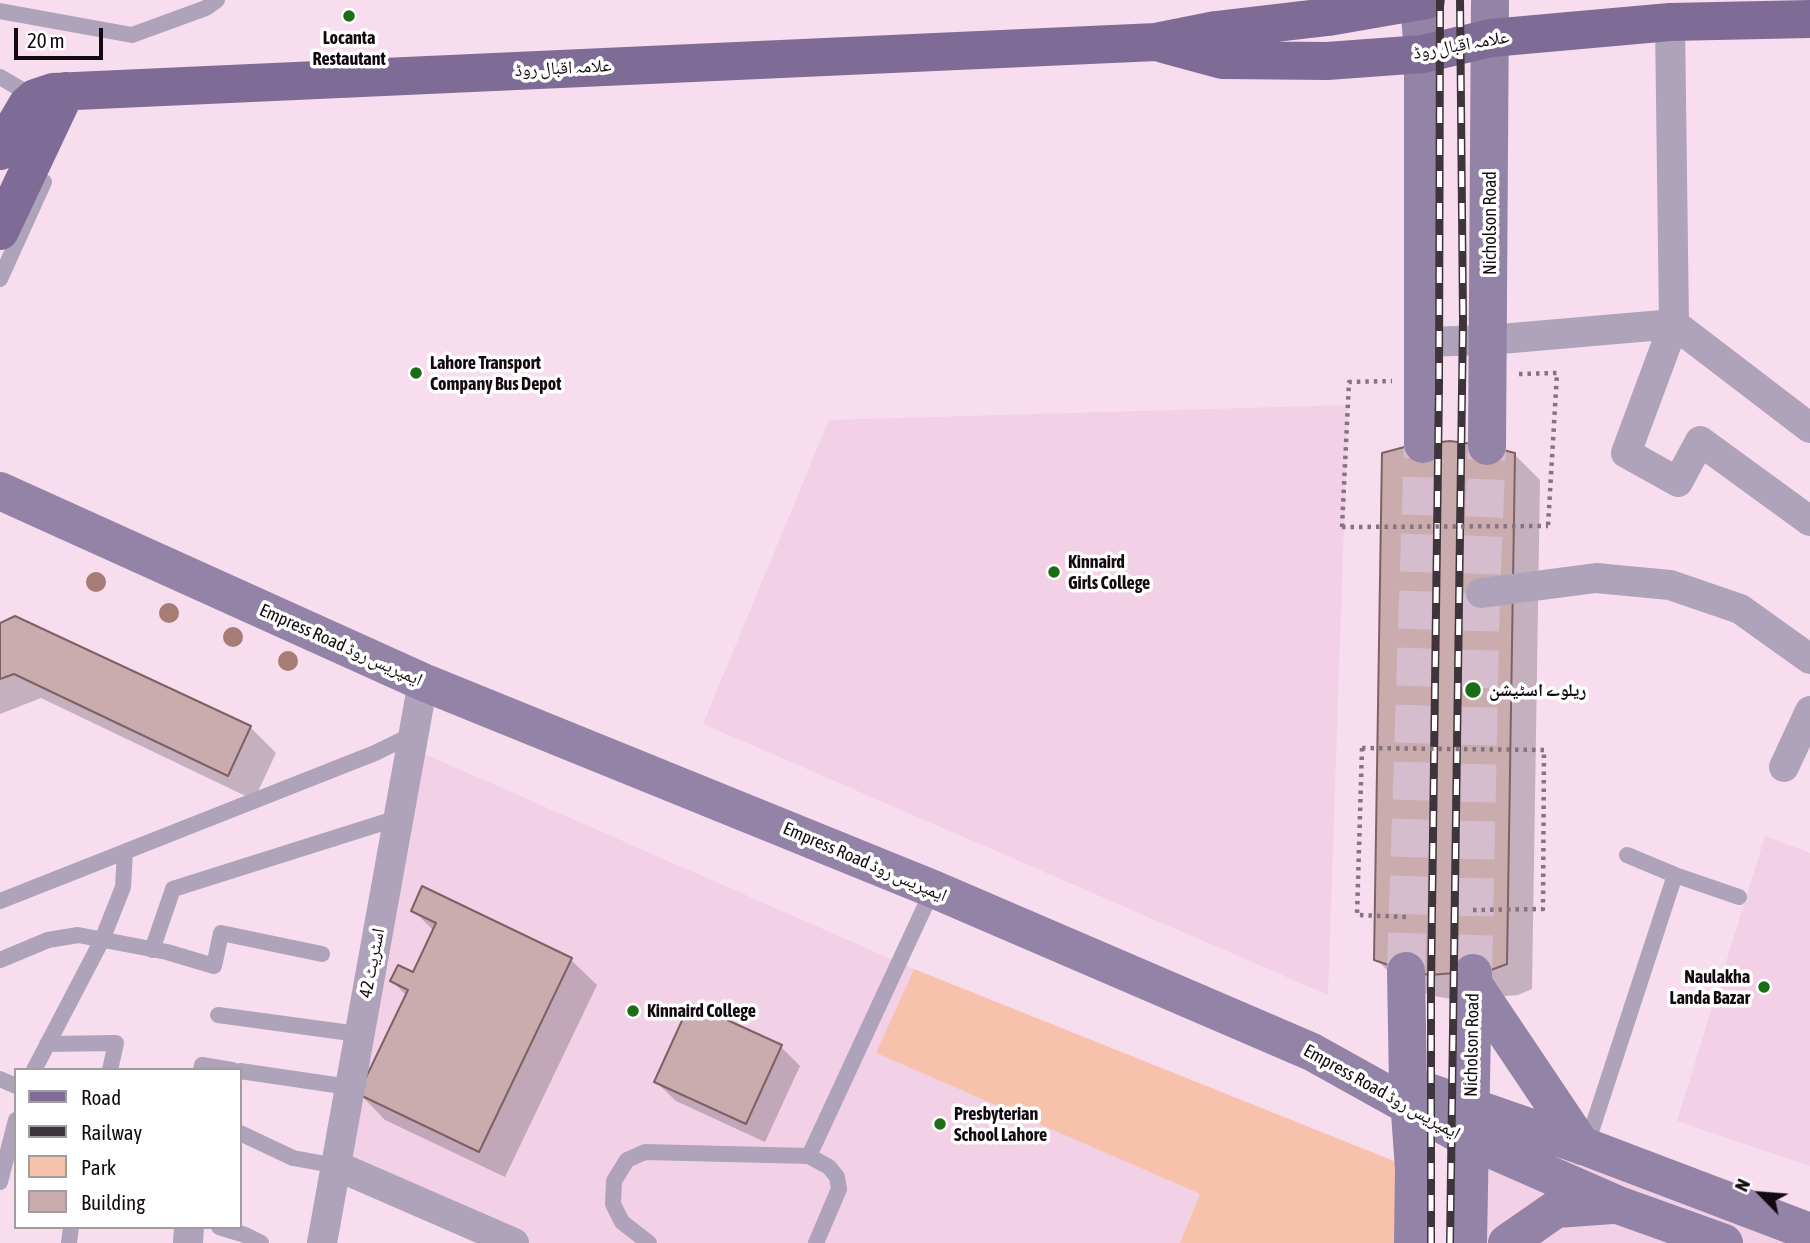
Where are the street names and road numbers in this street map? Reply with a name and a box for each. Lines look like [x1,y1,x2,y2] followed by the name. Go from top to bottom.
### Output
[1411,26,1511,64] street label: علامہ اقبال روڈ
[514,55,612,81] street label: علامہ اقبال روڈ
[1479,171,1501,275] street label: Nicholson Road
[256,599,426,691] street label: Empress Road ایمپریس روڈ
[780,818,950,906] street label: Empress Road ایمپریس روڈ
[355,927,389,999] street label: اسٹریٹ 42
[1460,993,1484,1097] street label: Nicholson Road
[1300,1040,1464,1144] street label: Empress Road ایمپریس روڈ

